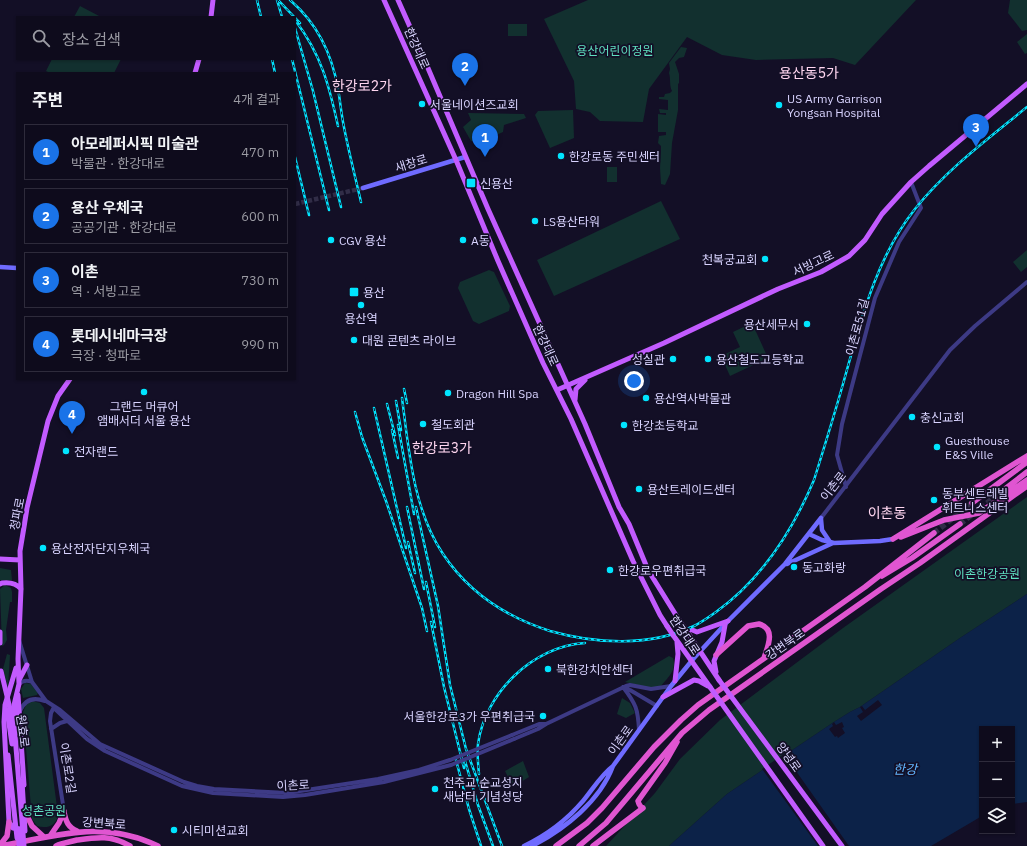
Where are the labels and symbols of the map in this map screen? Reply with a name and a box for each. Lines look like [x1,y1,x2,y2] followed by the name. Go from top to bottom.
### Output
[401,25,433,71] street label: 한강대로
[576,43,654,58] park label: 용산어린이정원
[452,53,478,86] pin: 2
[779,64,839,82] district label: 용산동5가
[332,77,392,95] district label: 한강로2가
[787,91,882,120] place label: US Army Garrison Yongsan Hospital
[430,97,518,112] place label: 서울네이션즈교회
[417,99,427,109] marker: 서울네이션즈교회
[774,100,784,110] marker: US Army Garrison Yongsan Hospital
[963,114,989,147] pin: 3
[472,124,498,157] pin: 1
[569,149,660,164] place label: 한강로동 주민센터
[393,151,429,175] street label: 새창로
[556,151,566,161] marker: 한강로동 주민센터
[480,176,513,191] place label: 신용산
[465,177,477,189] marker: 신용산
[543,214,600,229] place label: LS용산타워
[530,216,540,226] marker: LS용산타워
[339,233,387,248] place label: CGV 용산
[471,233,490,248] place label: A동
[326,235,336,245] marker: CGV 용산
[458,235,468,245] marker: A동
[790,247,836,279] street label: 서빙고로
[702,252,757,267] place label: 천복궁교회
[760,254,770,264] marker: 천복궁교회
[363,285,385,300] place label: 용산
[348,286,360,298] marker: 용산
[842,297,872,357] street label: 이촌로51길
[356,300,366,310] marker: 용산역
[344,311,378,326] place label: 용산역
[744,317,799,332] place label: 용산세무서
[802,319,812,329] marker: 용산세무서
[530,322,562,368] street label: 한강대로
[362,333,456,348] place label: 대원 콘텐츠 라이브
[349,335,359,345] marker: 대원 콘텐츠 라이브
[632,352,665,367] place label: 성실관
[716,352,804,367] place label: 용산철도고등학교
[668,354,678,364] marker: 성실관
[703,354,713,364] marker: 용산철도고등학교
[624,371,644,391] your location
[456,386,539,401] place label: Dragon Hill Spa
[139,387,149,397] marker: 그랜드 머큐어 앰배서더 서울 용산
[443,388,453,398] marker: Dragon Hill Spa
[654,391,731,406] place label: 용산역사박물관
[641,393,651,403] marker: 용산역사박물관
[97,399,191,428] place label: 그랜드 머큐어 앰배서더 서울 용산
[59,401,85,434] pin: 4
[920,410,964,425] place label: 충신교회
[907,412,917,422] marker: 충신교회
[431,417,475,432] place label: 철도회관
[632,418,698,433] place label: 한강초등학교
[418,419,428,429] marker: 철도회관
[619,420,629,430] marker: 한강초등학교
[945,433,1010,462] place label: Guesthouse E&S Ville
[412,439,472,457] district label: 한강로3가
[932,442,942,452] marker: Guesthouse E&S Ville
[74,444,118,459] place label: 전자랜드
[61,446,71,456] marker: 전자랜드
[817,468,849,504] street label: 이촌로
[647,482,735,497] place label: 용산트레이드센터
[634,484,644,494] marker: 용산트레이드센터
[942,486,1008,515] place label: 동부센트레빌 휘트니스센터
[929,495,939,505] marker: 동부센트레빌 휘트니스센터
[6,496,28,532] street label: 청파로
[868,504,906,522] district label: 이촌동
[51,541,150,556] place label: 용산전자단지우체국
[38,543,48,553] marker: 용산전자단지우체국
[802,560,846,575] place label: 동고화랑
[789,562,799,572] marker: 동고화랑
[618,563,706,578] place label: 한강로우편취급국
[605,565,615,575] marker: 한강로우편취급국
[954,566,1020,581] park label: 이촌한강공원
[666,612,704,658] street label: 한강대로
[763,625,807,663] street label: 강변북로
[556,662,633,677] place label: 북한강치안센터
[543,664,553,674] marker: 북한강치안센터
[404,709,535,724] place label: 서울한강로3가 우편취급국
[538,711,548,721] marker: 서울한강로3가 우편취급국
[14,714,32,748] street label: 원효로
[604,722,636,758] street label: 이촌로
[773,739,805,775] street label: 양녕로
[57,741,79,795] street label: 이촌로2길
[893,761,919,778] water label: 한강
[443,775,523,804] place label: 천주교 순교성지 새남터 기념성당
[276,777,310,793] street label: 이촌로
[430,784,440,794] marker: 천주교 순교성지 새남터 기념성당
[22,803,66,818] park label: 성촌공원
[81,814,127,832] street label: 강변북로
[182,823,248,838] place label: 시티미션교회
[169,825,179,835] marker: 시티미션교회

